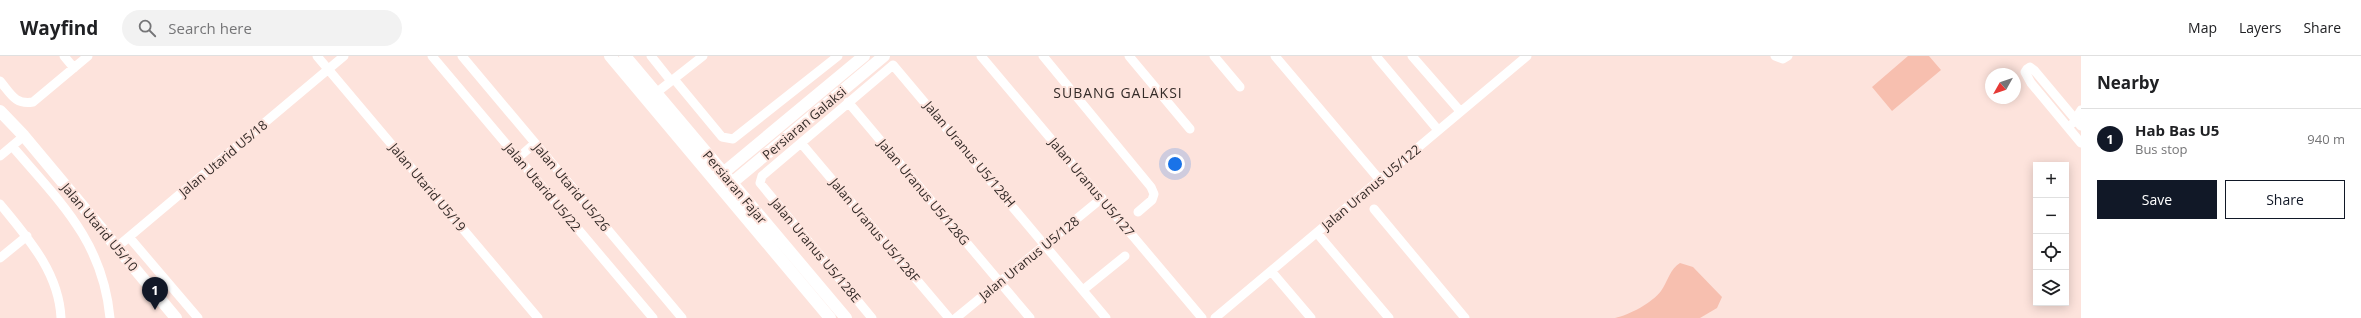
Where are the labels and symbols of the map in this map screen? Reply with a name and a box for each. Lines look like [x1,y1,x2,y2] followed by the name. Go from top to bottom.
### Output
[1985,68,2021,104] north arrow
[758,83,850,163] street label: Persiaran Galaksi
[1053,83,1183,102] district label: SUBANG GALAKSI
[919,95,1020,211] street label: Jalan Uranus U5/128H
[173,116,271,202] street label: Jalan Utarid U5/18
[1044,132,1139,240] street label: Jalan Uranus U5/127
[873,134,974,249] street label: Jalan Uranus U5/128G
[384,137,470,235] street label: Jalan Utarid U5/19
[499,137,585,235] street label: Jalan Utarid U5/22
[528,137,614,235] street label: Jalan Utarid U5/26
[1316,140,1424,235] street label: Jalan Uranus U5/122
[699,146,772,228] street label: Persiaran Fajar
[1165,154,1185,174] your location
[825,173,924,286] street label: Jalan Uranus U5/128F
[56,177,142,275] street label: Jalan Utarid U5/10
[766,192,865,306] street label: Jalan Uranus U5/128E
[974,212,1083,305] street label: Jalan Uranus U5/128
[142,277,168,310] pin: 1

